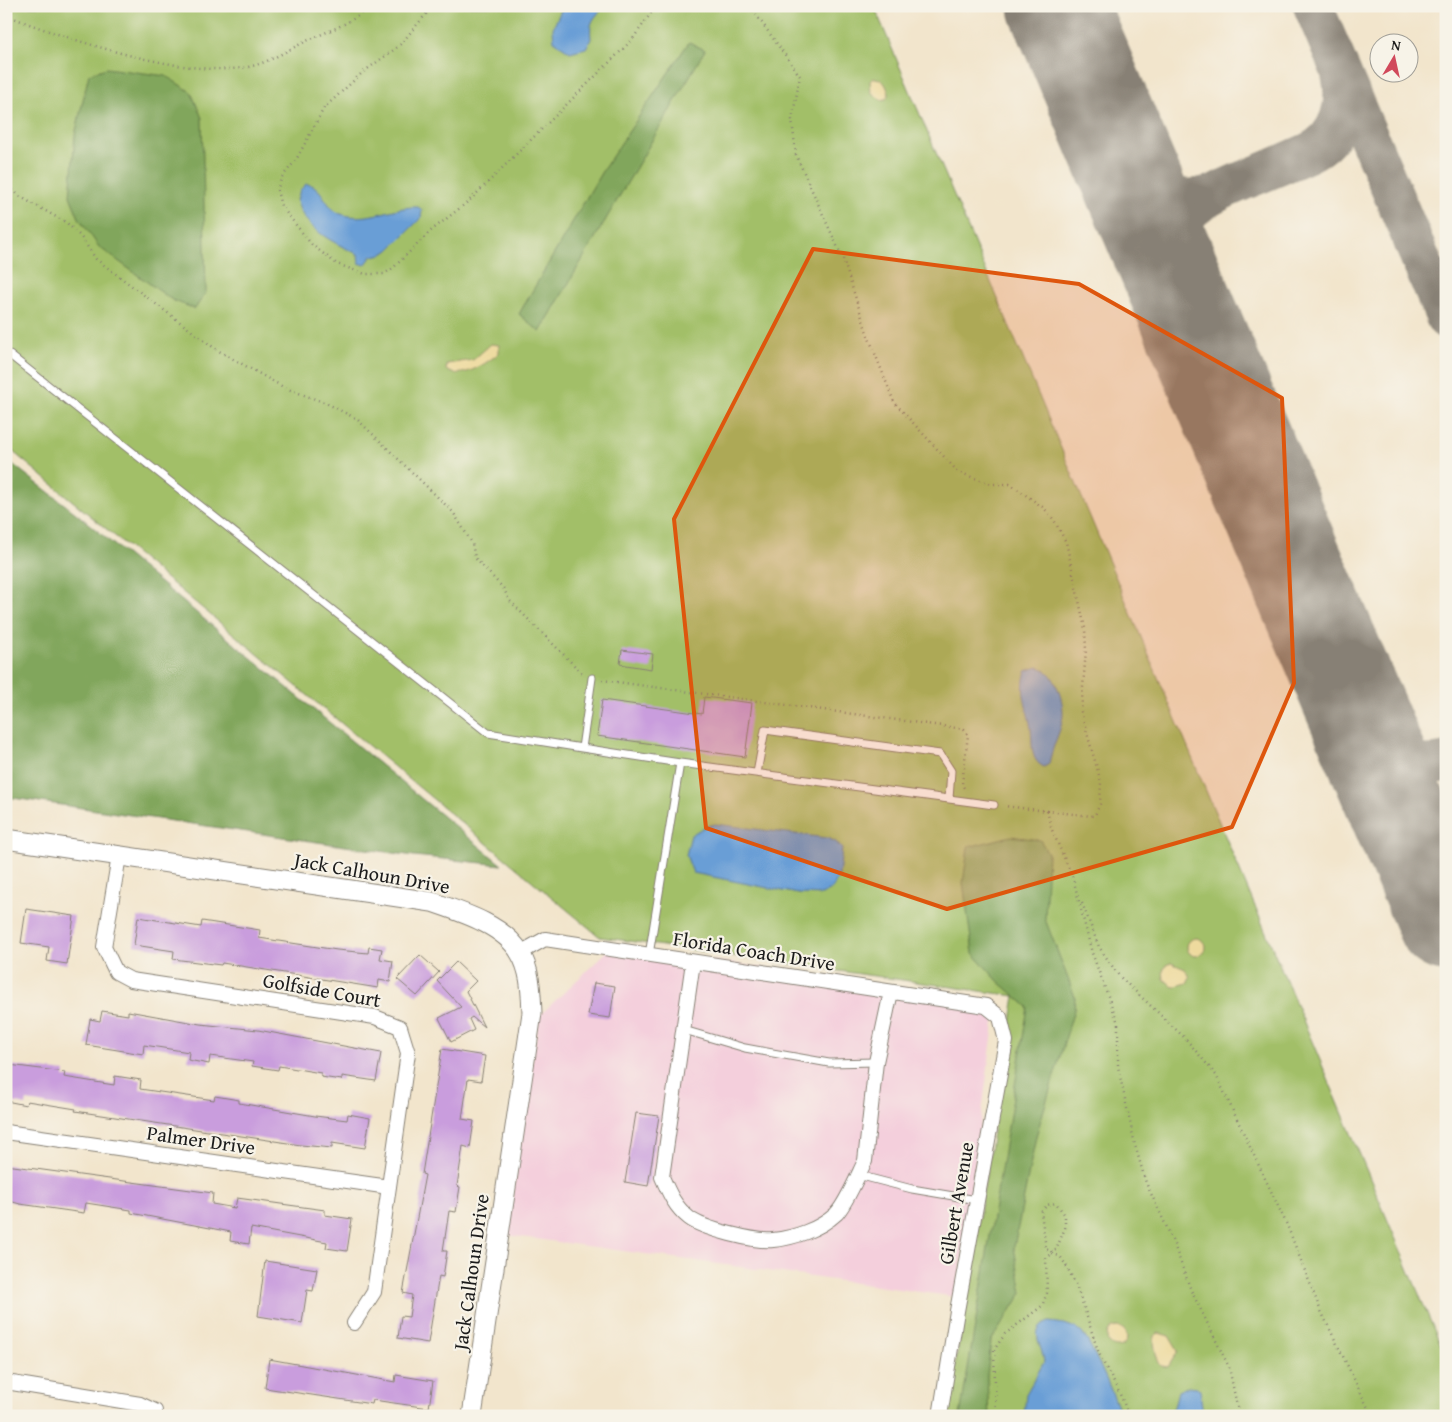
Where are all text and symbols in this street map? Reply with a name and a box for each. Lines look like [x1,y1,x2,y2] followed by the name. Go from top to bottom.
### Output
[1370,32,1420,82] north arrow
[1390,35,1403,56] text: N
[289,844,452,900] street label: Jack Calhoun Drive
[671,923,837,978] street label: Florida Coach Drive
[261,965,383,1014] street label: Golfside Court
[145,1118,257,1161] street label: Palmer Drive
[930,1139,981,1266] street label: Gilbert Avenue
[445,1192,496,1355] street label: Jack Calhoun Drive

